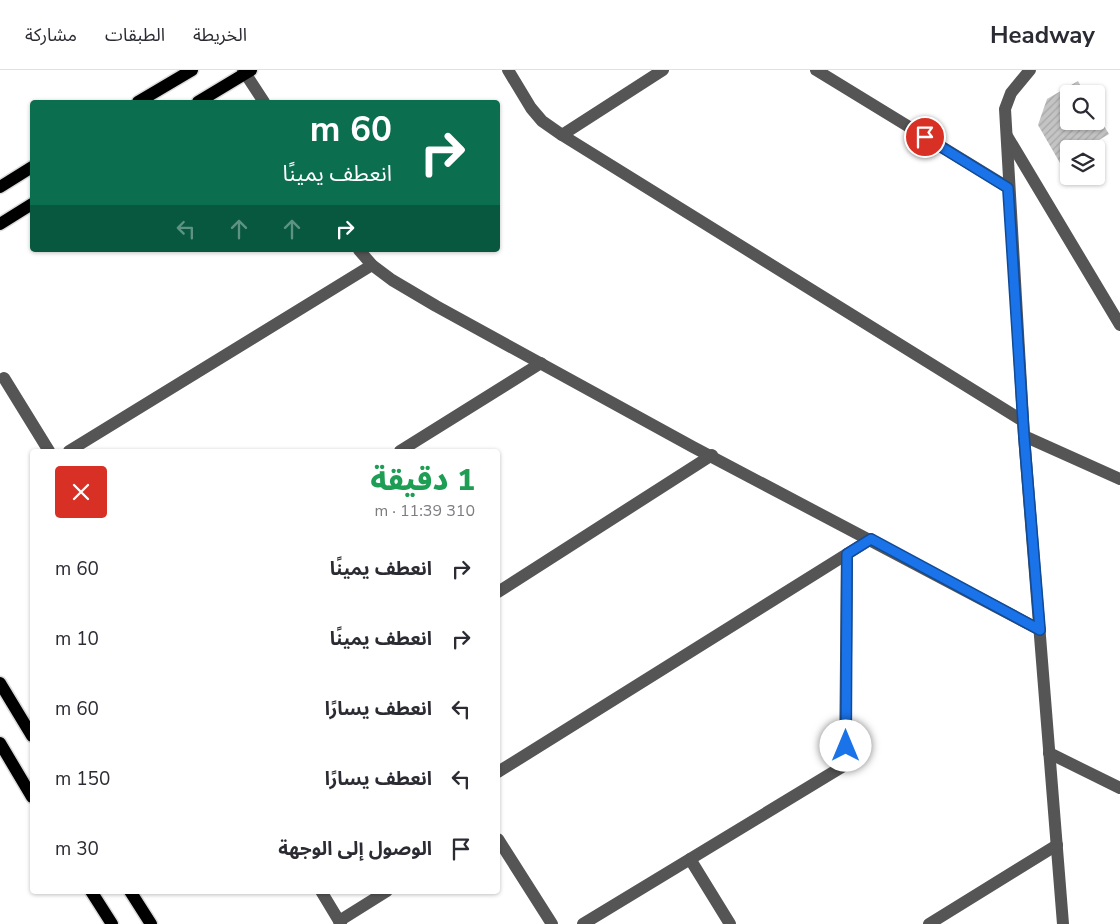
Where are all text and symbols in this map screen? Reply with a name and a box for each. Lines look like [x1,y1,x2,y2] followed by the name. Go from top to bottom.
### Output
[990,19,1095,51] text: Headway
[25,23,77,47] text: مشاركة
[105,23,165,47] text: الطبقات
[193,23,247,47] text: الخريطة
[1060,85,1105,185] map controls
[1060,85,1105,130] button: search
[310,106,392,153] text: 60 m
[904,116,946,158] pin
[410,120,475,185] icon: right
[911,123,939,151] icon: arrive
[1060,140,1105,185] button: layers
[283,159,392,189] text: انعطف يمينًا
[172,215,200,243] icon: left
[225,215,253,243] icon: ahead
[278,215,306,243] icon: ahead
[331,215,359,243] icon: right
[370,460,475,501] text: 1 دقيقة
[55,466,107,518] button: close
[374,500,475,522] text: 310 m · 11:39
[447,555,475,583] icon: right
[55,556,99,582] text: 60 m
[330,556,432,582] text: انعطف يمينًا
[447,625,475,653] icon: right
[55,626,99,652] text: 10 m
[330,626,432,652] text: انعطف يمينًا
[447,695,475,723] icon: left
[55,696,99,722] text: 60 m
[325,696,432,722] text: انعطف يسارًا
[819,719,871,771] position arrow
[447,765,475,793] icon: left
[55,766,110,792] text: 150 m
[325,766,432,792] text: انعطف يسارًا
[447,835,475,863] icon: arrive
[55,836,99,862] text: 30 m
[278,836,432,862] text: الوصول إلى الوجهة

